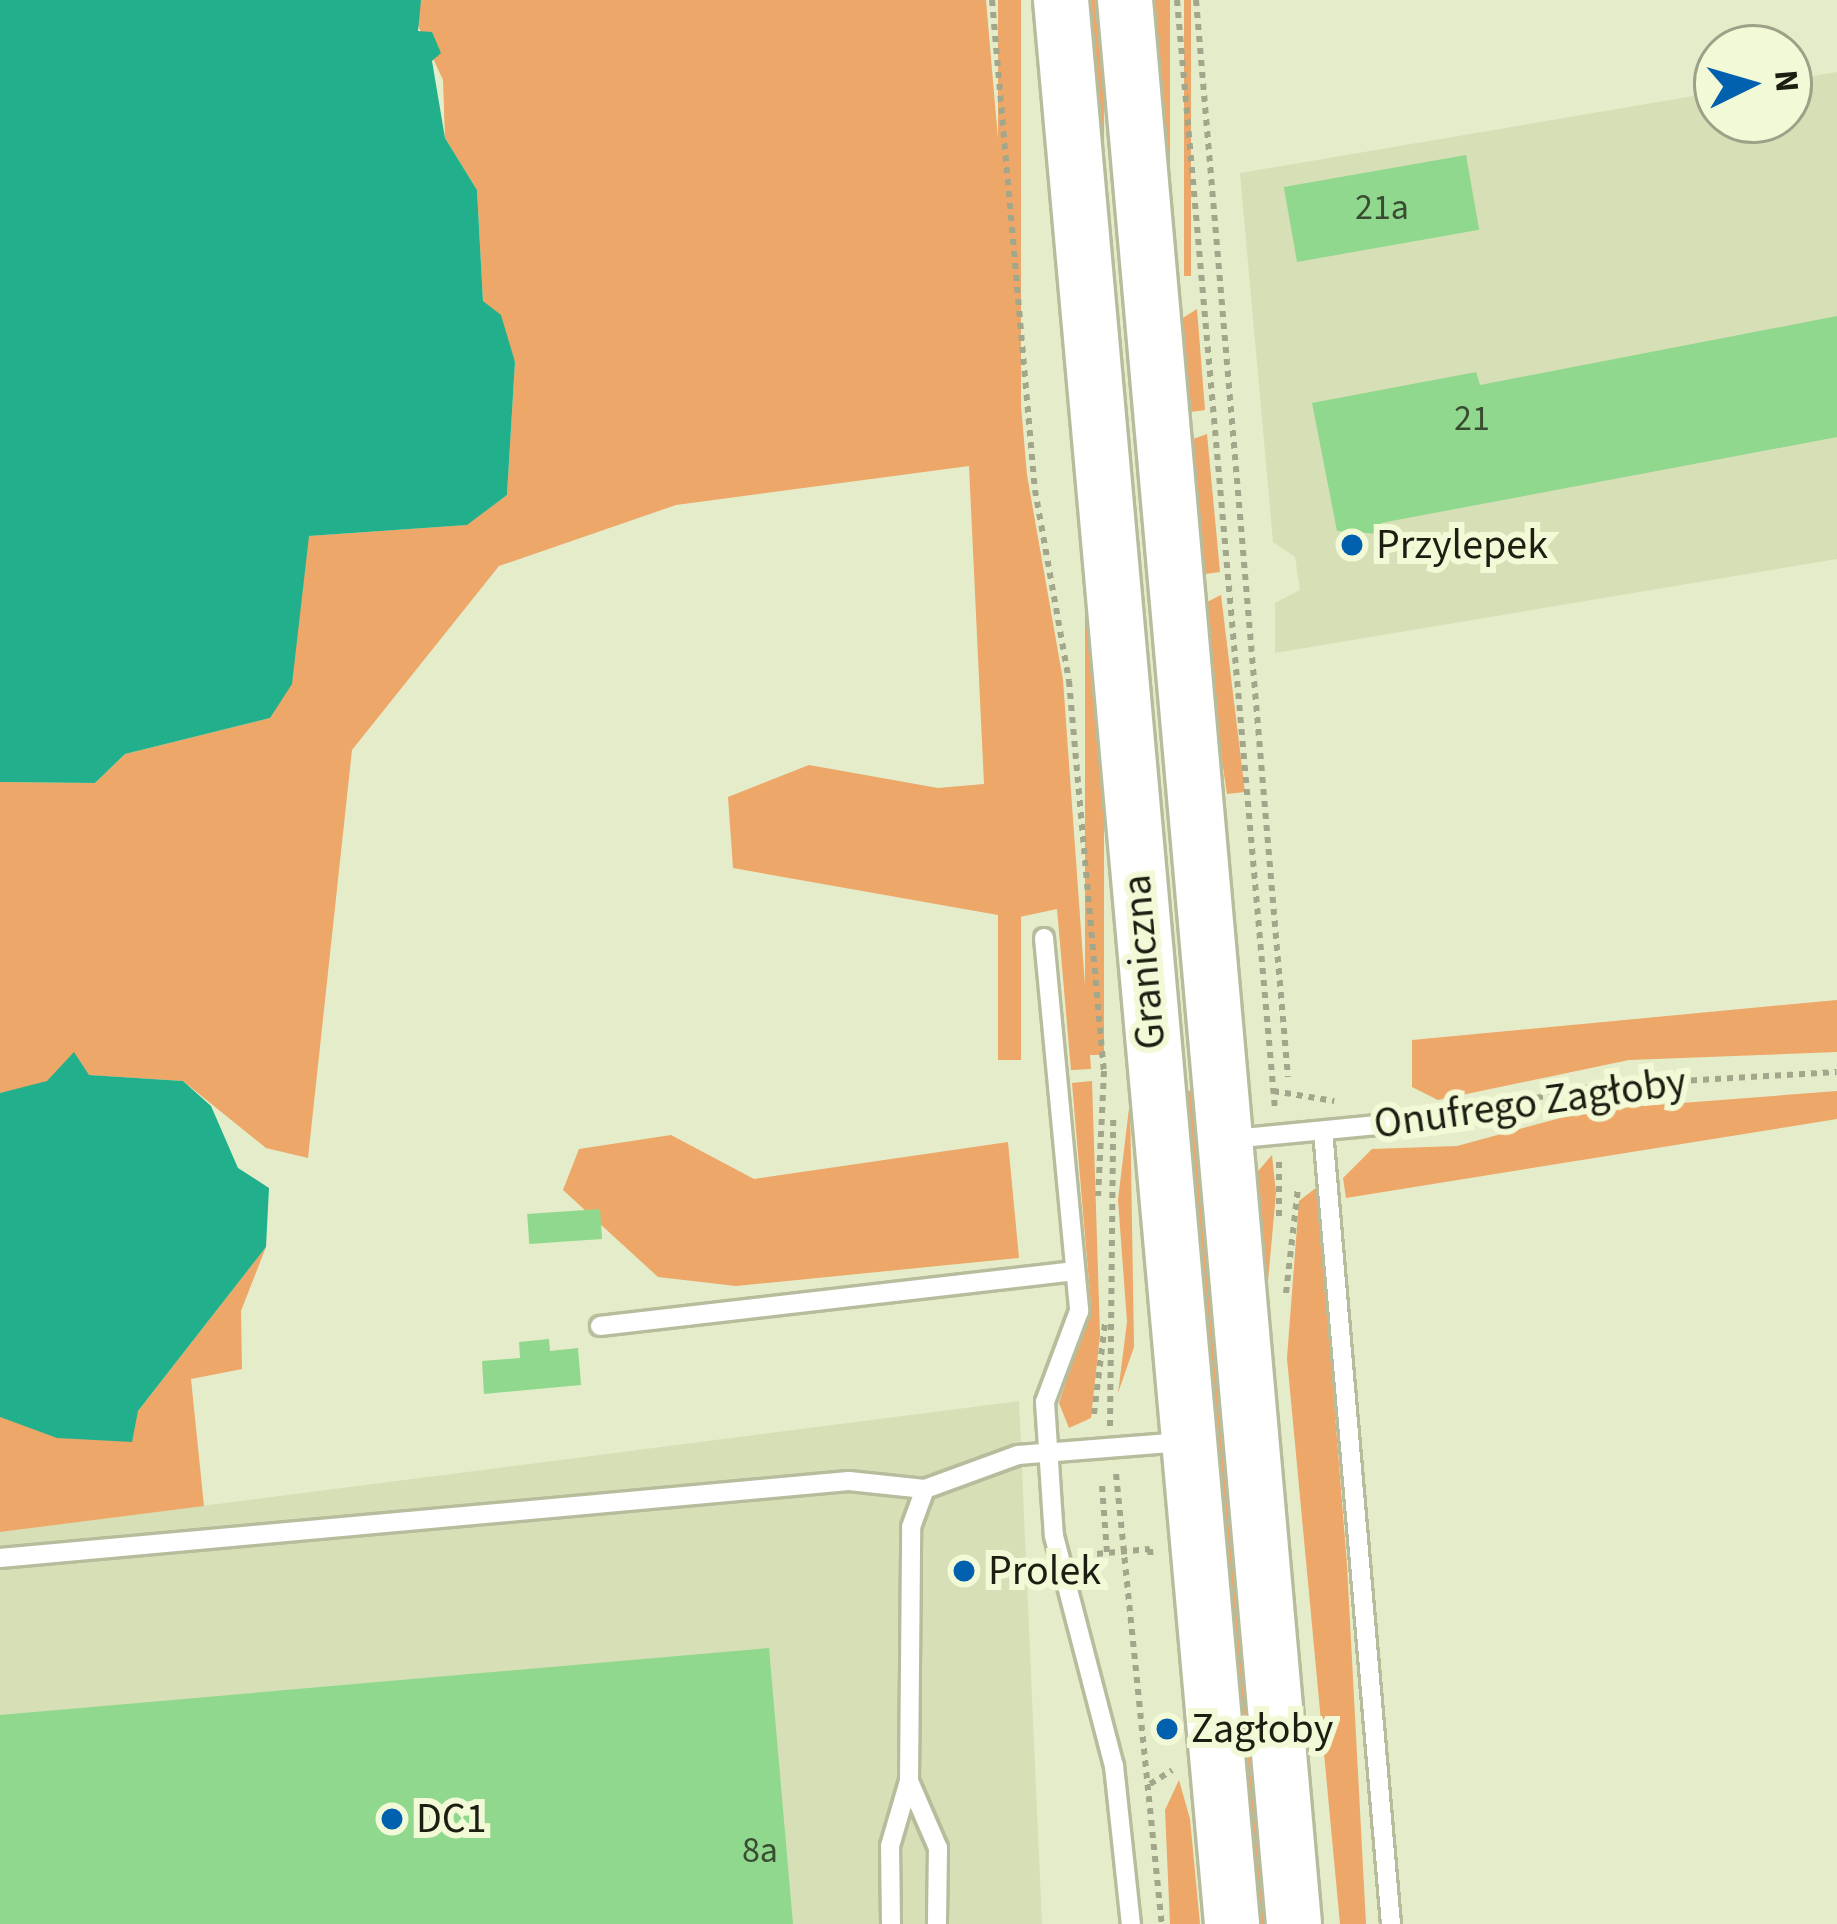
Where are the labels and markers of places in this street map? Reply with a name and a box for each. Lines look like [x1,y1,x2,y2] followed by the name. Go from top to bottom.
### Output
[1376,520,1548,570] place label: Przylepek
[1339,532,1365,558] marker: Przylepek
[988,1546,1101,1596] place label: Prolek
[951,1558,977,1584] marker: Prolek
[1191,1704,1333,1754] place label: Zagłoby
[1154,1716,1180,1742] marker: Zagłoby
[416,1794,487,1844] place label: DC1
[379,1806,405,1832] marker: DC1

